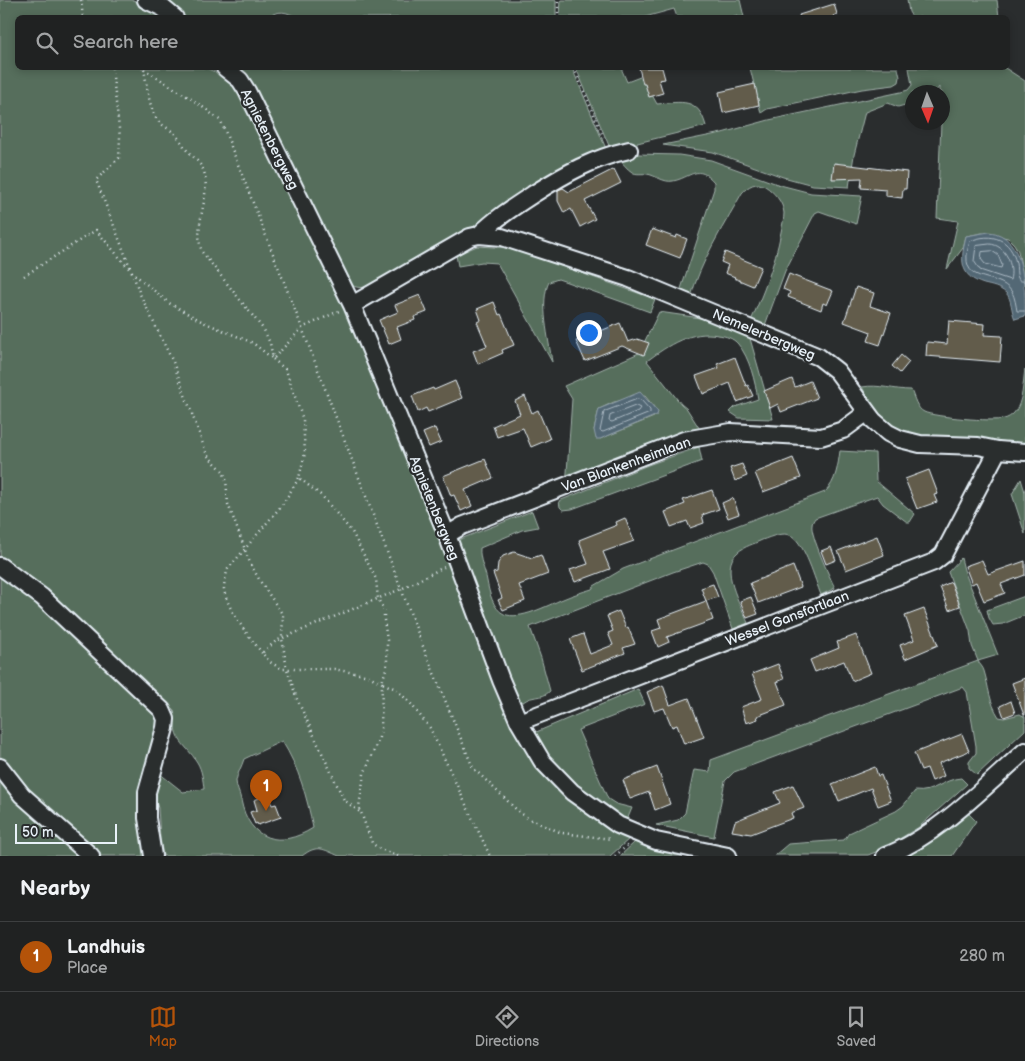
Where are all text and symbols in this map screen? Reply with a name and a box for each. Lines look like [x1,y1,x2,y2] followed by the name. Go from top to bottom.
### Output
[15,15,1010,70] search box
[33,29,61,57] icon: search
[73,31,178,54] text: Search here
[905,85,950,130] north arrow
[237,86,302,192] street label: Agnietenbergweg
[710,305,818,364] street label: Nemelerbergweg
[576,320,602,346] your location
[559,433,693,496] street label: Van Blankenheimlaan
[406,454,463,563] street label: Agnietenbergweg
[723,587,851,650] street label: Wessel Gansfortlaan
[250,770,282,811] pin: 1
[15,821,118,844] scale bar
[22,824,54,841] text: 50 m
[20,876,90,901] text: Nearby
[67,936,145,959] text: Landhuis
[33,947,39,966] text: 1
[959,947,1005,966] text: 280 m
[67,959,108,978] text: Place
[149,1003,177,1050] tab: Map
[475,1003,539,1050] tab: Directions
[837,1003,876,1050] tab: Saved

